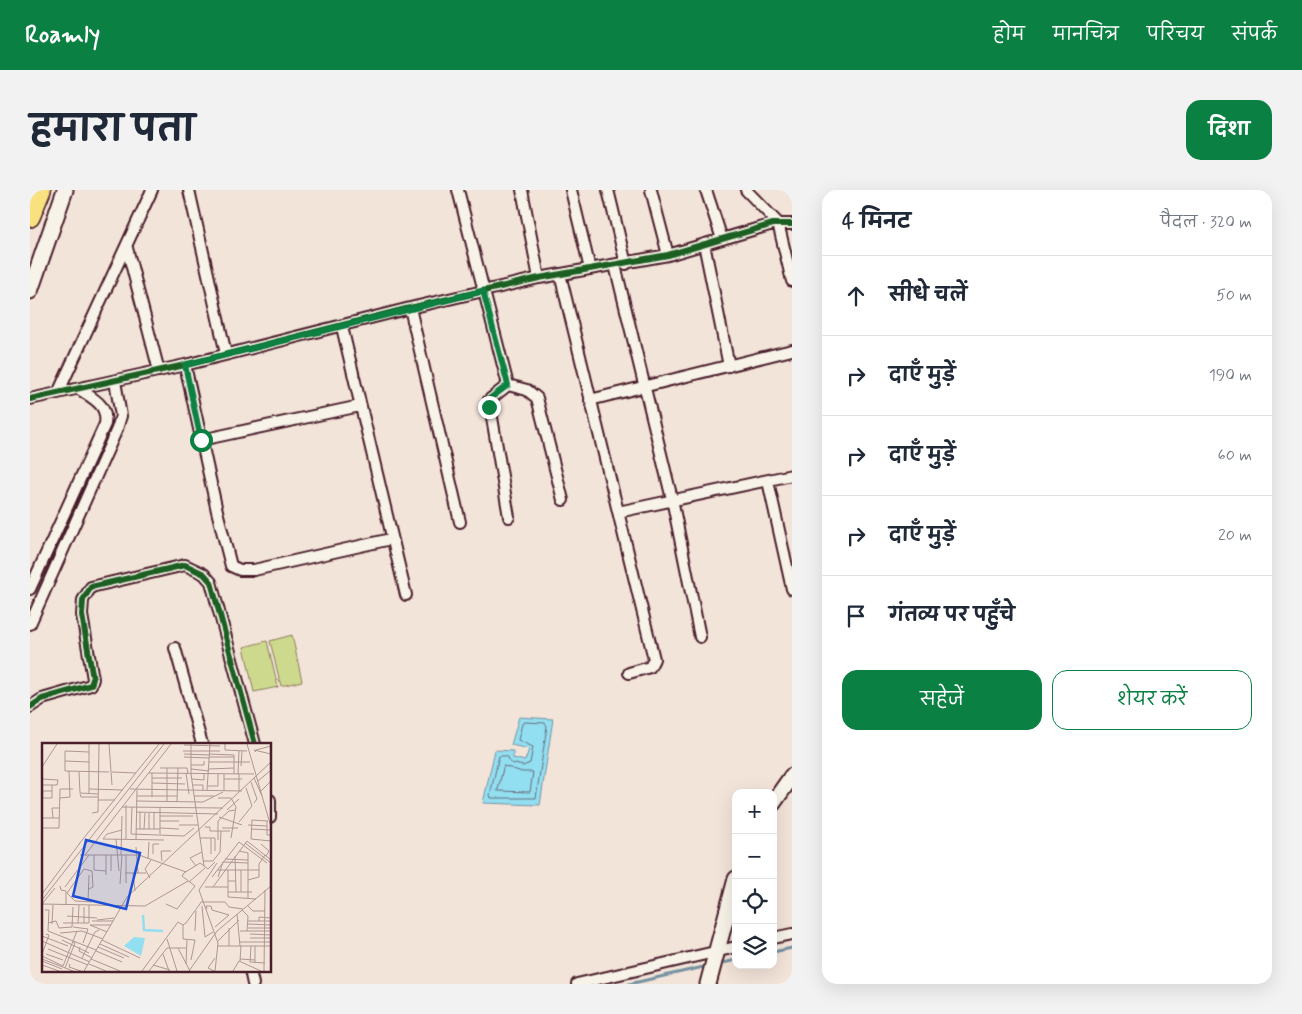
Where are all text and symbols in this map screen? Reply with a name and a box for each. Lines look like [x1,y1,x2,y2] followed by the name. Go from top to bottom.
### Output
[25,20,100,51] text: Roamly
[993,23,1025,47] text: होम
[1053,23,1119,47] text: मानचित्र
[1147,23,1204,47] text: परिचय
[1232,23,1277,47] text: संपर्क
[1186,100,1272,160] button: दिशा
[30,107,195,153] text: हमारा पता
[842,208,911,236] text: 4 मिनट
[1160,212,1252,233] text: पैदल · 320 m
[842,282,870,310] icon: ahead
[889,283,967,308] text: सीधे चलें
[1216,285,1252,306] text: 50 m
[842,362,870,390] icon: right
[889,363,955,388] text: दाएँ मुड़ें
[1209,365,1252,386] text: 190 m
[478,396,501,419] route end
[190,429,213,452] route start
[842,442,870,470] icon: right
[889,443,955,468] text: दाएँ मुड़ें
[1218,445,1252,466] text: 60 m
[842,522,870,550] icon: right
[889,523,955,548] text: दाएँ मुड़ें
[1218,525,1252,546] text: 20 m
[842,602,870,630] icon: arrive
[889,603,1015,628] text: गंतव्य पर पहुँचे
[842,670,1042,730] button: सहेजें
[1052,670,1252,730] button: शेयर करें
[42,743,271,972] inset map
[732,789,777,969] map controls
[732,789,777,834] button: +
[732,834,777,879] button: −
[732,879,777,924] button: locate
[732,924,777,969] button: layers

